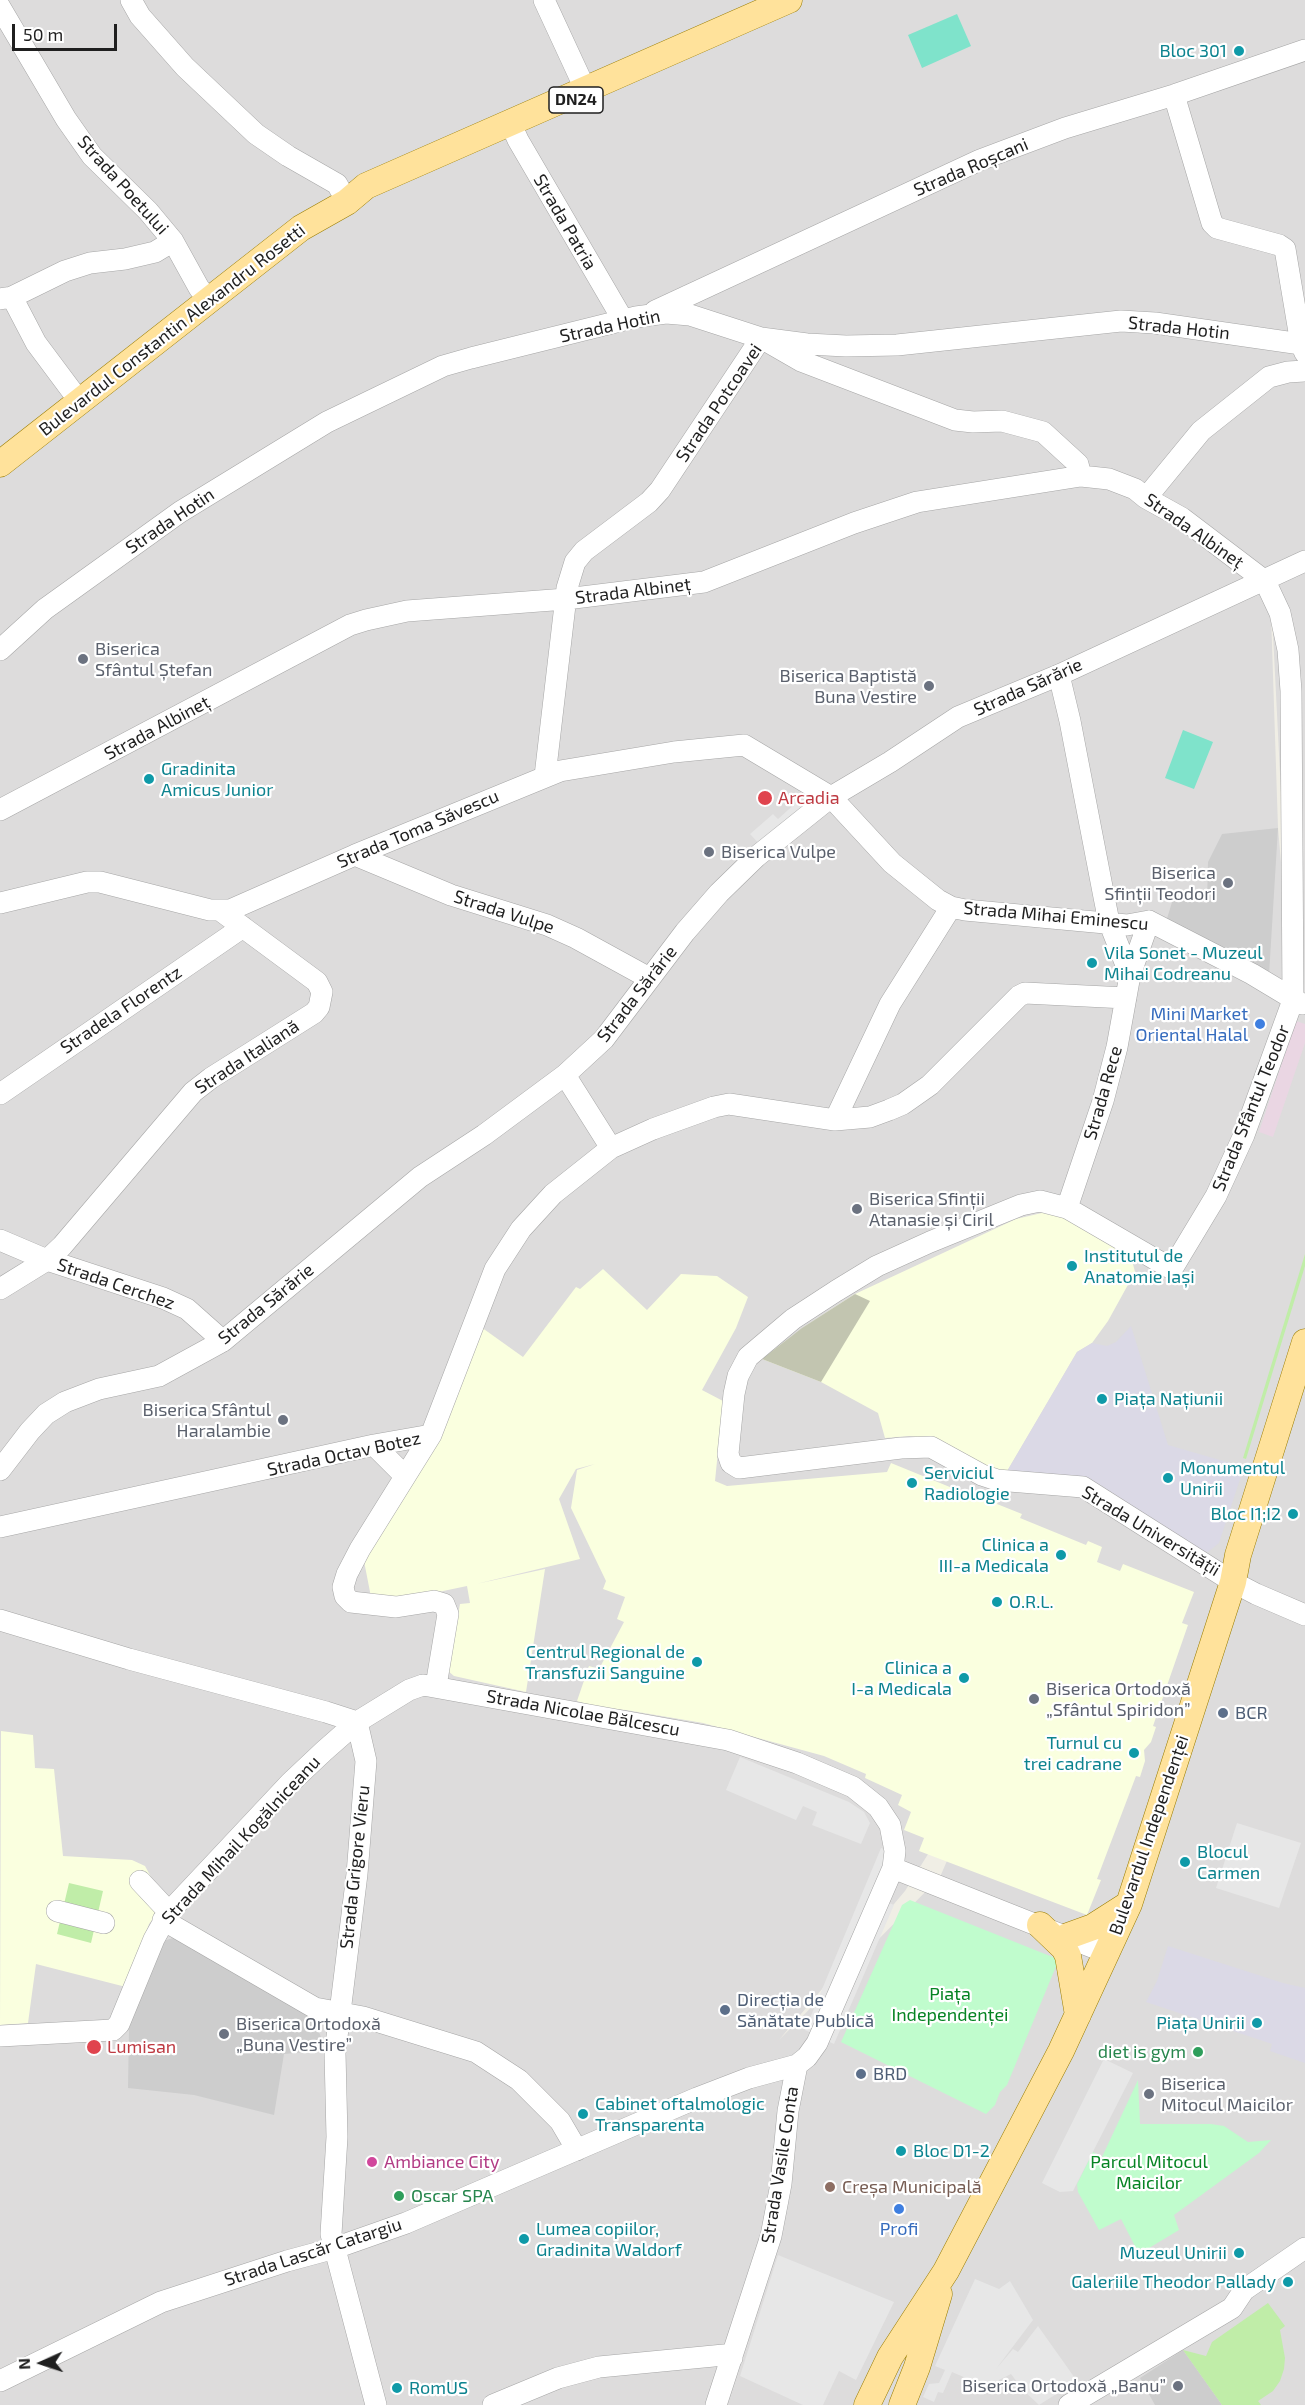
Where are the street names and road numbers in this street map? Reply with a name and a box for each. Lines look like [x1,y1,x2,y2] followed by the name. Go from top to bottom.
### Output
[549,87,603,113] road number: DN24
[73,131,173,239] street label: Strada Poetului
[911,133,1031,201] street label: Strada Roșcani
[529,170,601,274] street label: Strada Patria
[35,219,309,441] street label: Bulevardul Constantin Alexandru Rosetti
[558,305,662,347] street label: Strada Hotin
[1127,312,1231,344] street label: Strada Hotin
[671,340,767,466] street label: Strada Potcoavei
[122,483,218,559] street label: Strada Hotin
[1140,489,1248,573] street label: Strada Albineț
[574,573,692,609] street label: Strada Albineț
[970,653,1086,721] street label: Strada Sărărie
[101,691,213,765] street label: Strada Albineț
[334,785,502,873] street label: Strada Toma Săvescu
[451,886,557,938] street label: Strada Vulpe
[962,897,1150,935] street label: Strada Mihai Eminescu
[593,941,681,1047] street label: Strada Sărărie
[56,961,186,1059] street label: Stradela Florentz
[191,1015,303,1099] street label: Strada Italiană
[1208,1021,1294,1195] street label: Strada Sfântul Teodor
[1079,1043,1127,1143] street label: Strada Rece
[54,1254,178,1314] street label: Strada Cerchez
[214,1259,318,1349] street label: Strada Sărărie
[265,1427,423,1481] street label: Strada Octav Botez
[1078,1481,1224,1581] street label: Strada Universității
[485,1685,681,1741] street label: Strada Nicolae Bălcescu
[1105,1732,1193,1938] street label: Bulevardul Independenței
[157,1751,325,1929] street label: Strada Mihail Kogălniceanu
[336,1784,374,1950] street label: Strada Grigore Vieru
[757,2085,803,2245] street label: Strada Vasile Conta
[222,2213,404,2291] street label: Strada Lascăr Catargiu

